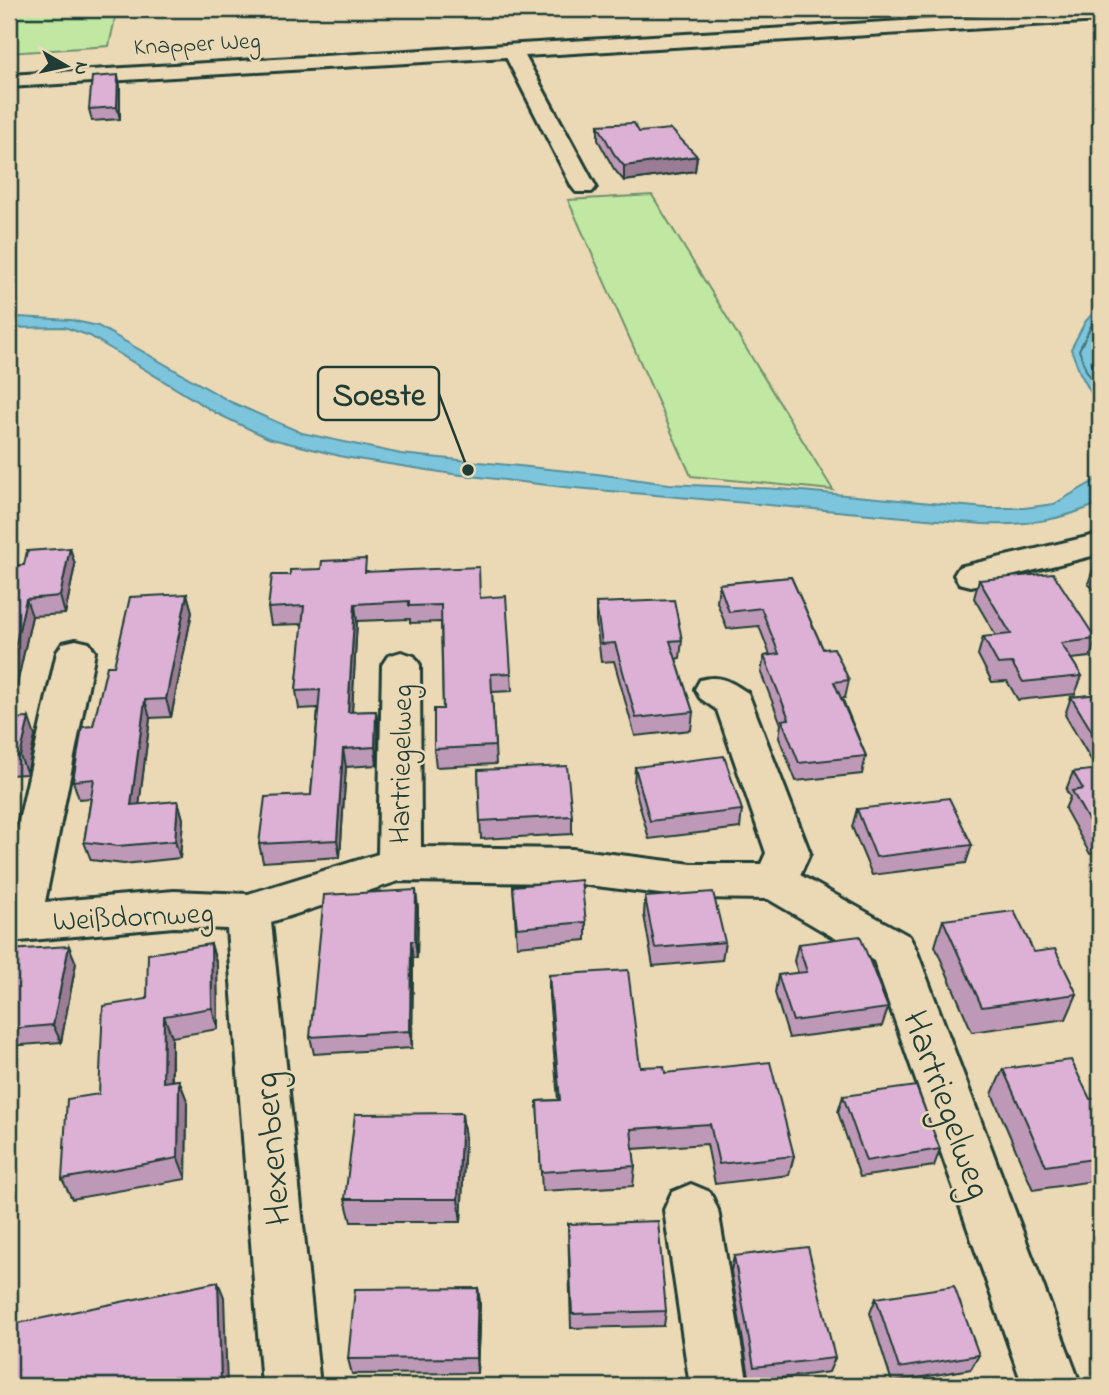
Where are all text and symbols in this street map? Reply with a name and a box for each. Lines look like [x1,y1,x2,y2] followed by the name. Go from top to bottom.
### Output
[133,25,261,66] street label: Knapper Weg
[32,32,102,102] north arrow
[66,60,95,77] text: N
[318,367,439,420] callout: Soeste
[333,374,427,421] text: Soeste
[380,684,426,844] street label: Hartriegelweg
[52,893,215,945] street label: Weißdornweg
[886,1004,1004,1207] street label: Hartriegelweg
[240,1070,308,1228] street label: Hexenberg

